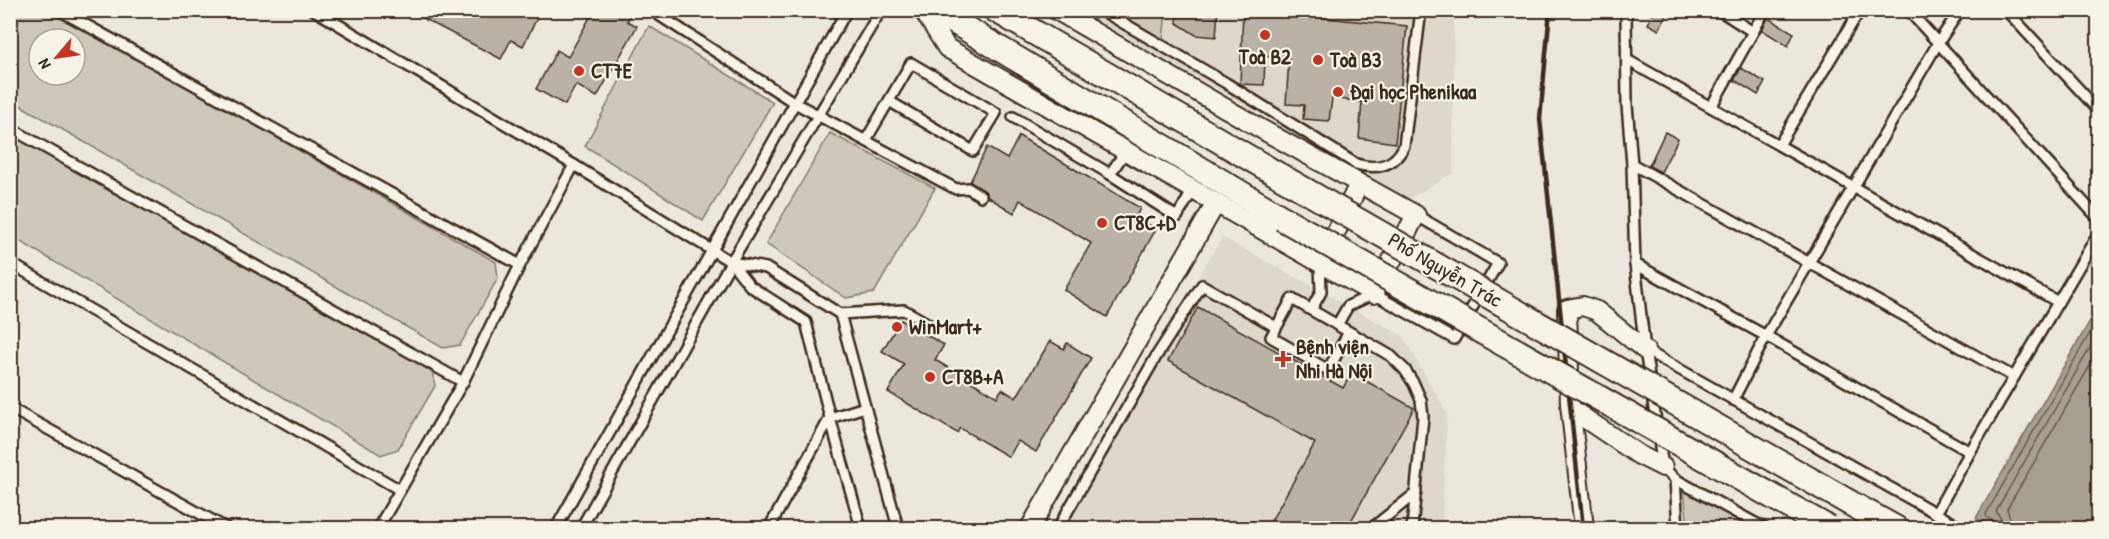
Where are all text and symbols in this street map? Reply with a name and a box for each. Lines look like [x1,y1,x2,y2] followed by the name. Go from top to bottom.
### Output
[27,27,87,87] north arrow
[1258,28,1272,42] marker: Toà B2
[1238,42,1291,71] place label: Toà B2
[1329,45,1382,74] place label: Toà B3
[1311,53,1325,67] marker: Toà B3
[32,55,56,73] text: N
[591,56,633,85] place label: CT7E
[572,64,586,78] marker: CT7E
[1350,77,1477,106] place label: Đại học Phenikaa
[1331,85,1345,99] marker: Đại học Phenikaa
[1114,208,1177,237] place label: CT8C+D
[1095,216,1109,230] marker: CT8C+D
[1383,225,1508,314] street label: Phố Nguyễn Trác
[909,312,982,341] place label: WinMart+
[890,320,904,334] marker: WinMart+
[1296,332,1373,385] place label: Bệnh viện Nhi Hà Nội
[1274,350,1292,368] marker: Bệnh viện Nhi Hà Nội
[942,362,1004,391] place label: CT8B+A
[923,370,937,384] marker: CT8B+A

